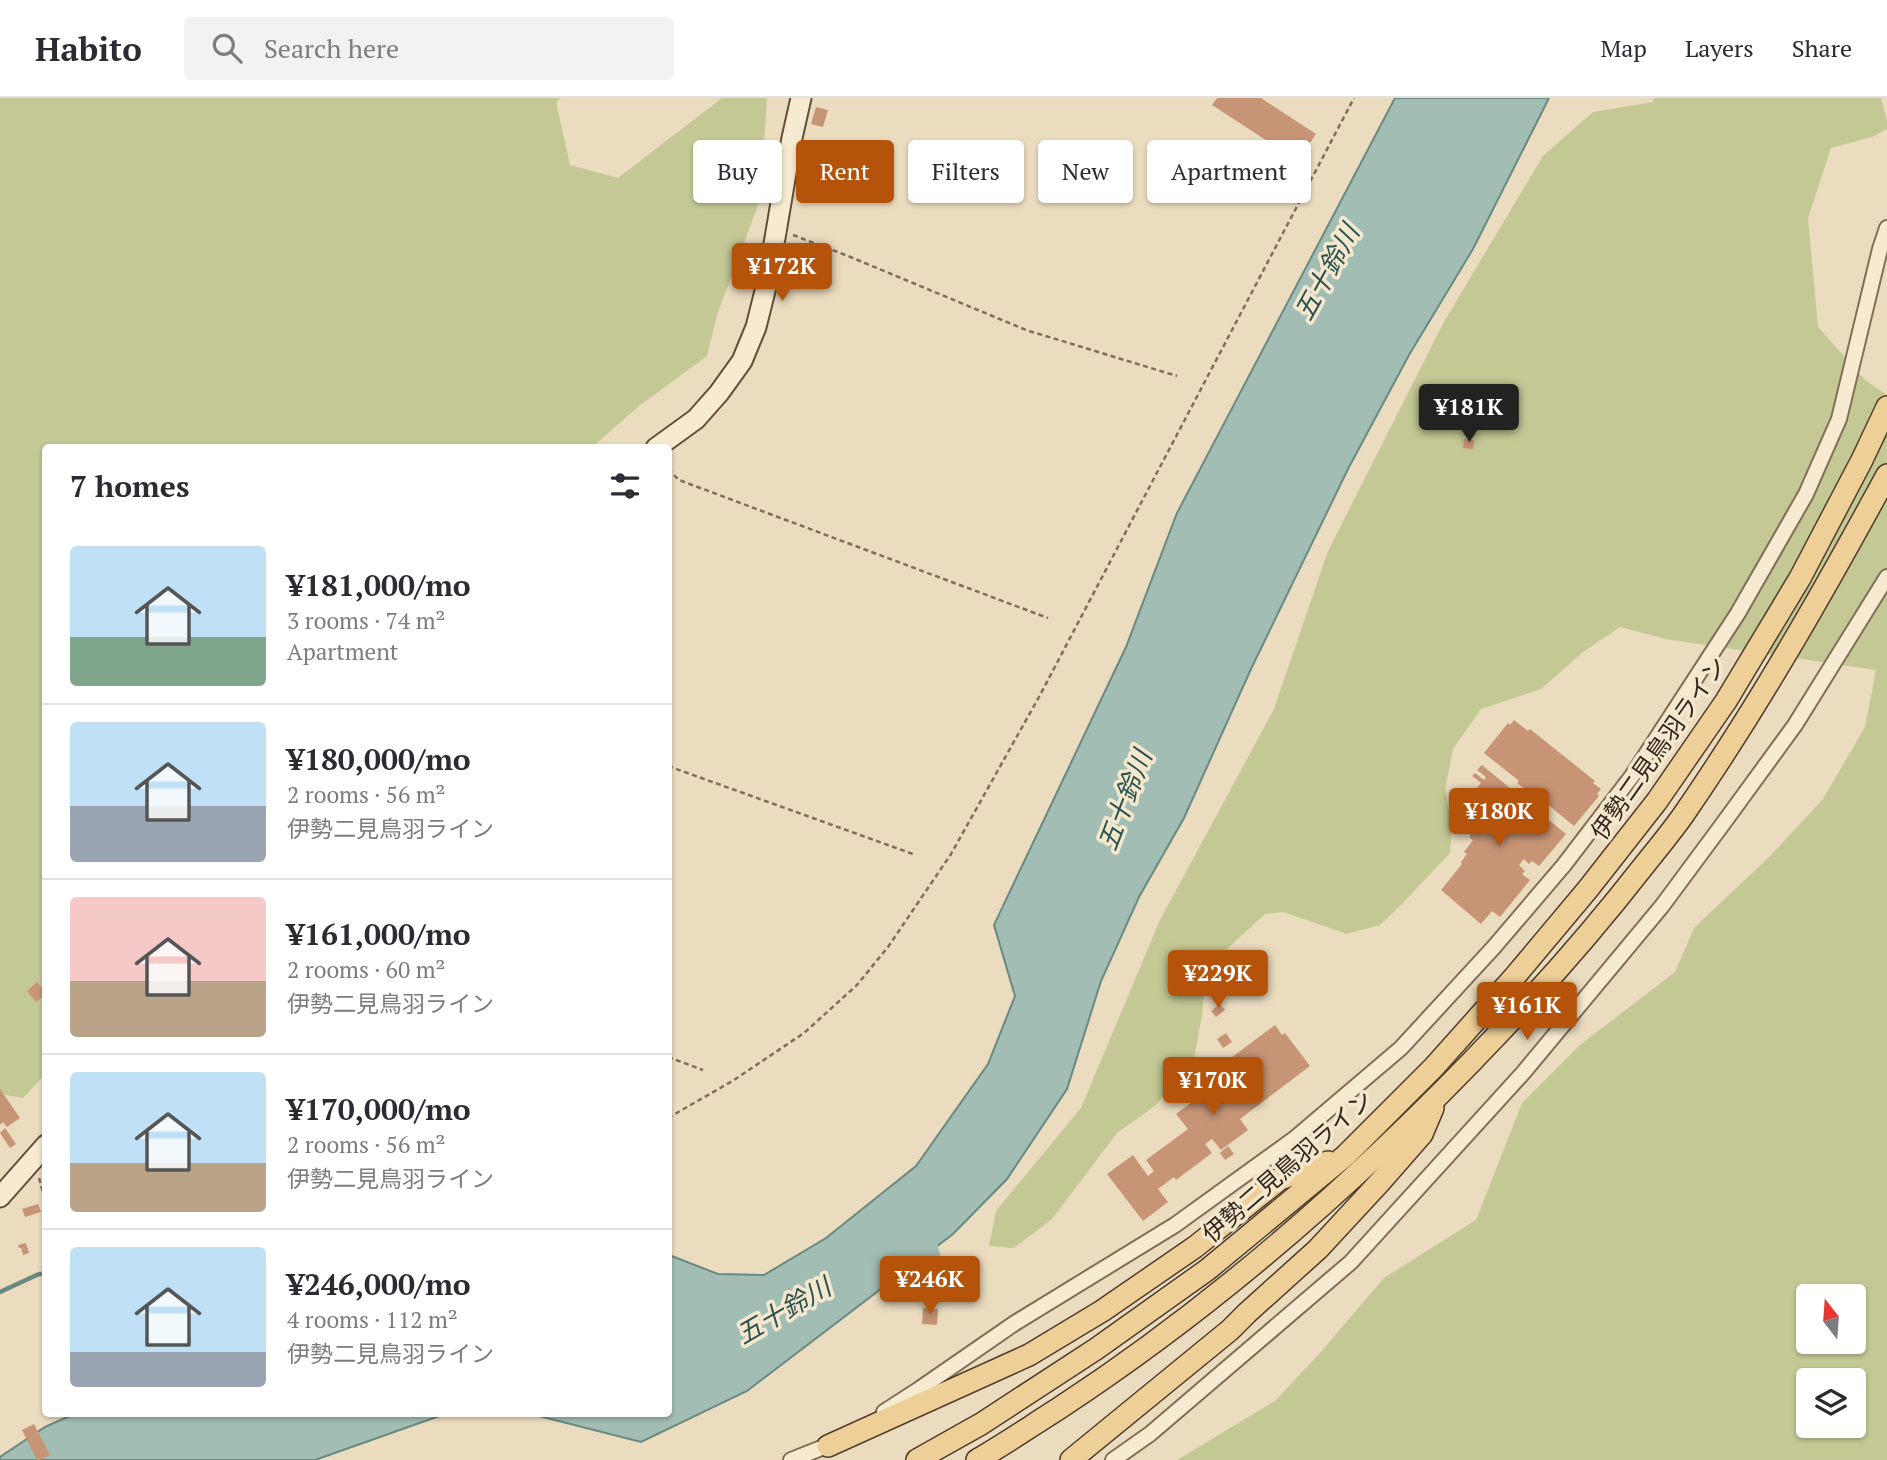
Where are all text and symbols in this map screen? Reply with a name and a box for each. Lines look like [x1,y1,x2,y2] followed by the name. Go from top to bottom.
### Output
[184,17,674,80] search box
[35,27,142,70] text: Habito
[208,29,246,67] icon: search
[264,31,399,65] text: Search here
[1600,32,1647,64] text: Map
[1685,32,1754,64] text: Layers
[1792,32,1852,64] text: Share
[693,140,782,203] chip: Buy
[796,140,894,203] chip: Rent
[908,140,1024,203] chip: Filters
[1038,140,1133,203] chip: New
[1147,140,1311,203] chip: Apartment
[1286,216,1368,326] water label: 五十鈴川
[733,244,831,303] pin: ¥172K
[748,250,816,281] text: ¥172K
[1420,384,1518,444] pin: ¥181K
[1435,391,1503,422] text: ¥181K
[70,466,189,506] text: 7 homes
[606,467,644,505] icon: filters
[287,565,471,605] text: ¥181,000/mo
[126,574,210,658] icon: home
[287,605,446,636] text: 3 rooms · 74 m²
[287,636,398,667] text: Apartment
[1583,650,1733,846] street label: 伊勢二見鳥羽ライン
[287,739,471,779] text: ¥180,000/mo
[1089,743,1160,855] water label: 五十鈴川
[126,750,210,834] icon: home
[287,779,446,810] text: 2 rooms · 56 m²
[1450,788,1548,848] pin: ¥180K
[1465,795,1533,826] text: ¥180K
[287,813,494,844] text: 伊勢二見鳥羽ライン
[287,914,471,954] text: ¥161,000/mo
[126,925,210,1009] icon: home
[1169,950,1267,1010] pin: ¥229K
[287,954,446,985] text: 2 rooms · 60 m²
[1184,957,1252,988] text: ¥229K
[1478,982,1576,1042] pin: ¥161K
[287,988,494,1019] text: 伊勢二見鳥羽ライン
[1493,989,1561,1020] text: ¥161K
[1164,1058,1262,1117] pin: ¥170K
[1179,1064,1247,1095] text: ¥170K
[1195,1083,1379,1249] street label: 伊勢二見鳥羽ライン
[287,1089,471,1129] text: ¥170,000/mo
[126,1100,210,1184] icon: home
[287,1129,446,1160] text: 2 rooms · 56 m²
[287,1163,494,1194] text: 伊勢二見鳥羽ライン
[881,1256,979,1316] pin: ¥246K
[896,1263,964,1294] text: ¥246K
[287,1264,471,1304] text: ¥246,000/mo
[729,1268,839,1351] water label: 五十鈴川
[126,1275,210,1359] icon: home
[1796,1284,1866,1354] north arrow
[1796,1284,1866,1438] map controls
[287,1304,458,1335] text: 4 rooms · 112 m²
[287,1338,494,1369] text: 伊勢二見鳥羽ライン
[1796,1368,1866,1438] button: layers

